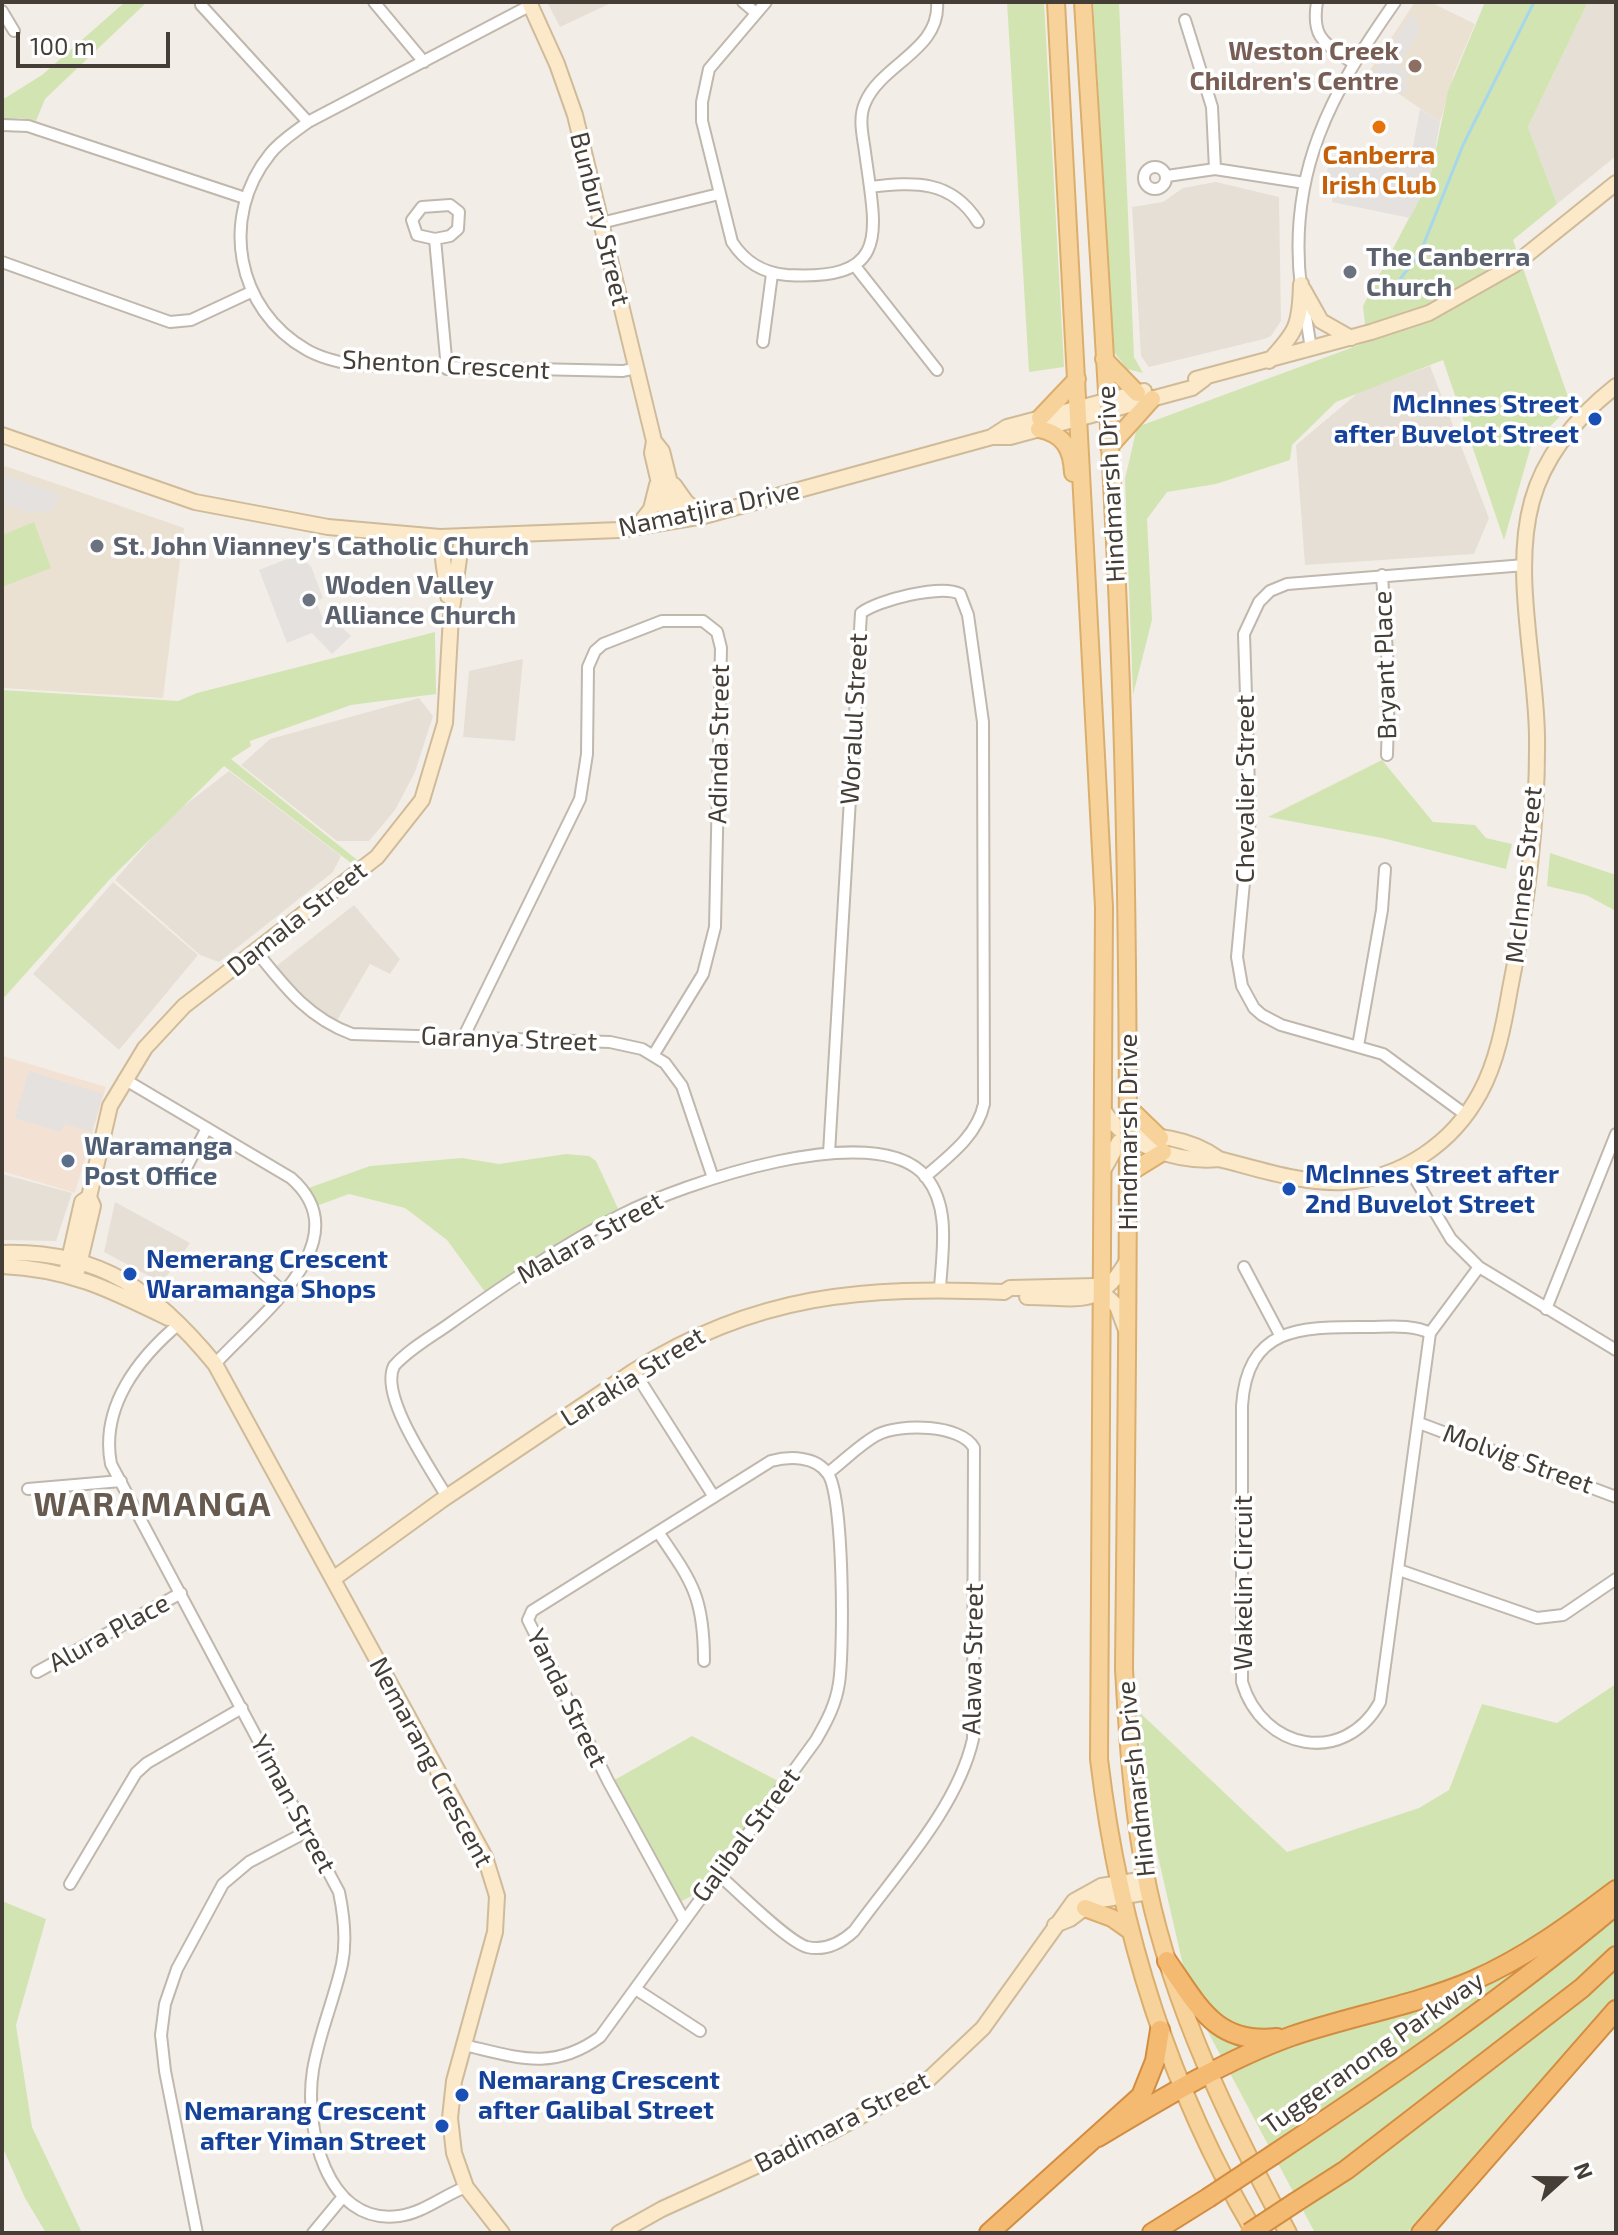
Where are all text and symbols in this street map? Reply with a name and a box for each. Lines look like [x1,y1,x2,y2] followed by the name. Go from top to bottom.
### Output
[20,16,174,66] scale bar
[30,31,95,60] text: 100 m
[1189,35,1399,96] place label: Weston Creek Children’s Centre
[1406,57,1424,75] marker: Weston Creek Children’s Centre
[1370,118,1388,136] marker: Canberra Irish Club
[563,129,637,309] street label: Bunbury Street
[1321,139,1437,200] place label: Canberra Irish Club
[1366,241,1530,302] place label: The Canberra Church
[1341,263,1359,281] marker: The Canberra Church
[341,344,551,386] street label: Shenton Crescent
[1090,385,1132,583] street label: Hindmarsh Drive
[1334,388,1579,450] place label: McInnes Street after Buvelot Street
[1586,410,1604,428] marker: McInnes Street after Buvelot Street
[615,475,803,543] street label: Namatjira Drive
[113,530,529,562] place label: St. John Vianney's Catholic Church
[88,537,106,555] marker: St. John Vianney's Catholic Church
[325,569,516,630] place label: Woden Valley Alliance Church
[1367,590,1403,740] street label: Bryant Place
[300,591,318,609] marker: Woden Valley Alliance Church
[834,632,874,806] street label: Woralul Street
[702,664,736,824] street label: Adinda Street
[1229,695,1261,883] street label: Chevalier Street
[1499,785,1549,965] street label: McInnes Street
[221,855,373,983] street label: Damala Street
[420,1020,598,1058] street label: Garanya Street
[1112,1033,1144,1231] street label: Hindmarsh Drive
[84,1130,233,1192] place label: Waramanga Post Office
[59,1152,77,1170] marker: Waramanga Post Office
[1305,1158,1559,1220] place label: McInnes Street after 2nd Buvelot Street
[1280,1180,1298,1198] marker: McInnes Street after 2nd Buvelot Street
[512,1185,668,1291] street label: Malara Street
[146,1243,388,1304] place label: Nemerang Crescent Waramanga Shops
[121,1265,139,1283] marker: Nemerang Crescent Waramanga Shops
[555,1320,711,1434] street label: Larakia Street
[1439,1417,1597,1501] street label: Molvig Street
[34,1485,272,1525] district label: WARAMANGA
[1227,1495,1259,1671] street label: Wakelin Circuit
[956,1583,990,1735] street label: Alawa Street
[43,1587,175,1679] street label: Alura Place
[520,1624,614,1772] street label: Yanda Street
[363,1652,499,1872] street label: Nemarang Crescent
[1110,1679,1162,1879] street label: Hindmarsh Drive
[244,1730,342,1878] street label: Yiman Street
[686,1762,806,1908] street label: Galibal Street
[1256,1965,1490,2141] street label: Tuggeranong Parkway
[478,2064,720,2126] place label: Nemarang Crescent after Galibal Street
[750,2065,934,2179] street label: Badimara Street
[453,2086,471,2104] marker: Nemarang Crescent after Galibal Street
[184,2095,426,2156] place label: Nemarang Crescent after Yiman Street
[433,2117,451,2135] marker: Nemarang Crescent after Yiman Street
[1522,2139,1602,2219] north arrow
[1569,2158,1599,2182] text: N

